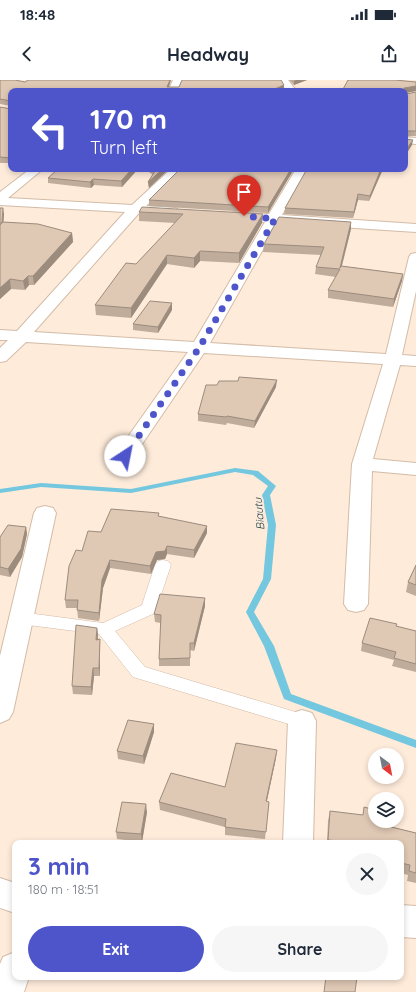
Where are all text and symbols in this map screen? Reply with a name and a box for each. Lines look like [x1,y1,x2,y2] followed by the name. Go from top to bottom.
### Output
[20,5,55,24] text: 18:48
[16,43,38,65] icon: back
[167,43,249,66] text: Headway
[378,43,400,65] icon: share
[90,101,167,136] text: 170 m
[24,104,76,156] icon: left
[90,136,158,159] text: Turn left
[227,175,261,216] pin
[233,181,255,203] icon: arrive
[104,435,146,477] position arrow
[251,497,267,531] water label: Biautu
[368,748,404,784] north arrow
[368,748,404,828] map controls
[368,792,404,828] button: layers
[28,851,90,881] text: 3 min
[346,853,388,895] button: close
[28,881,99,897] text: 180 m · 18:51
[28,926,204,972] button: Exit
[212,926,388,972] button: Share

